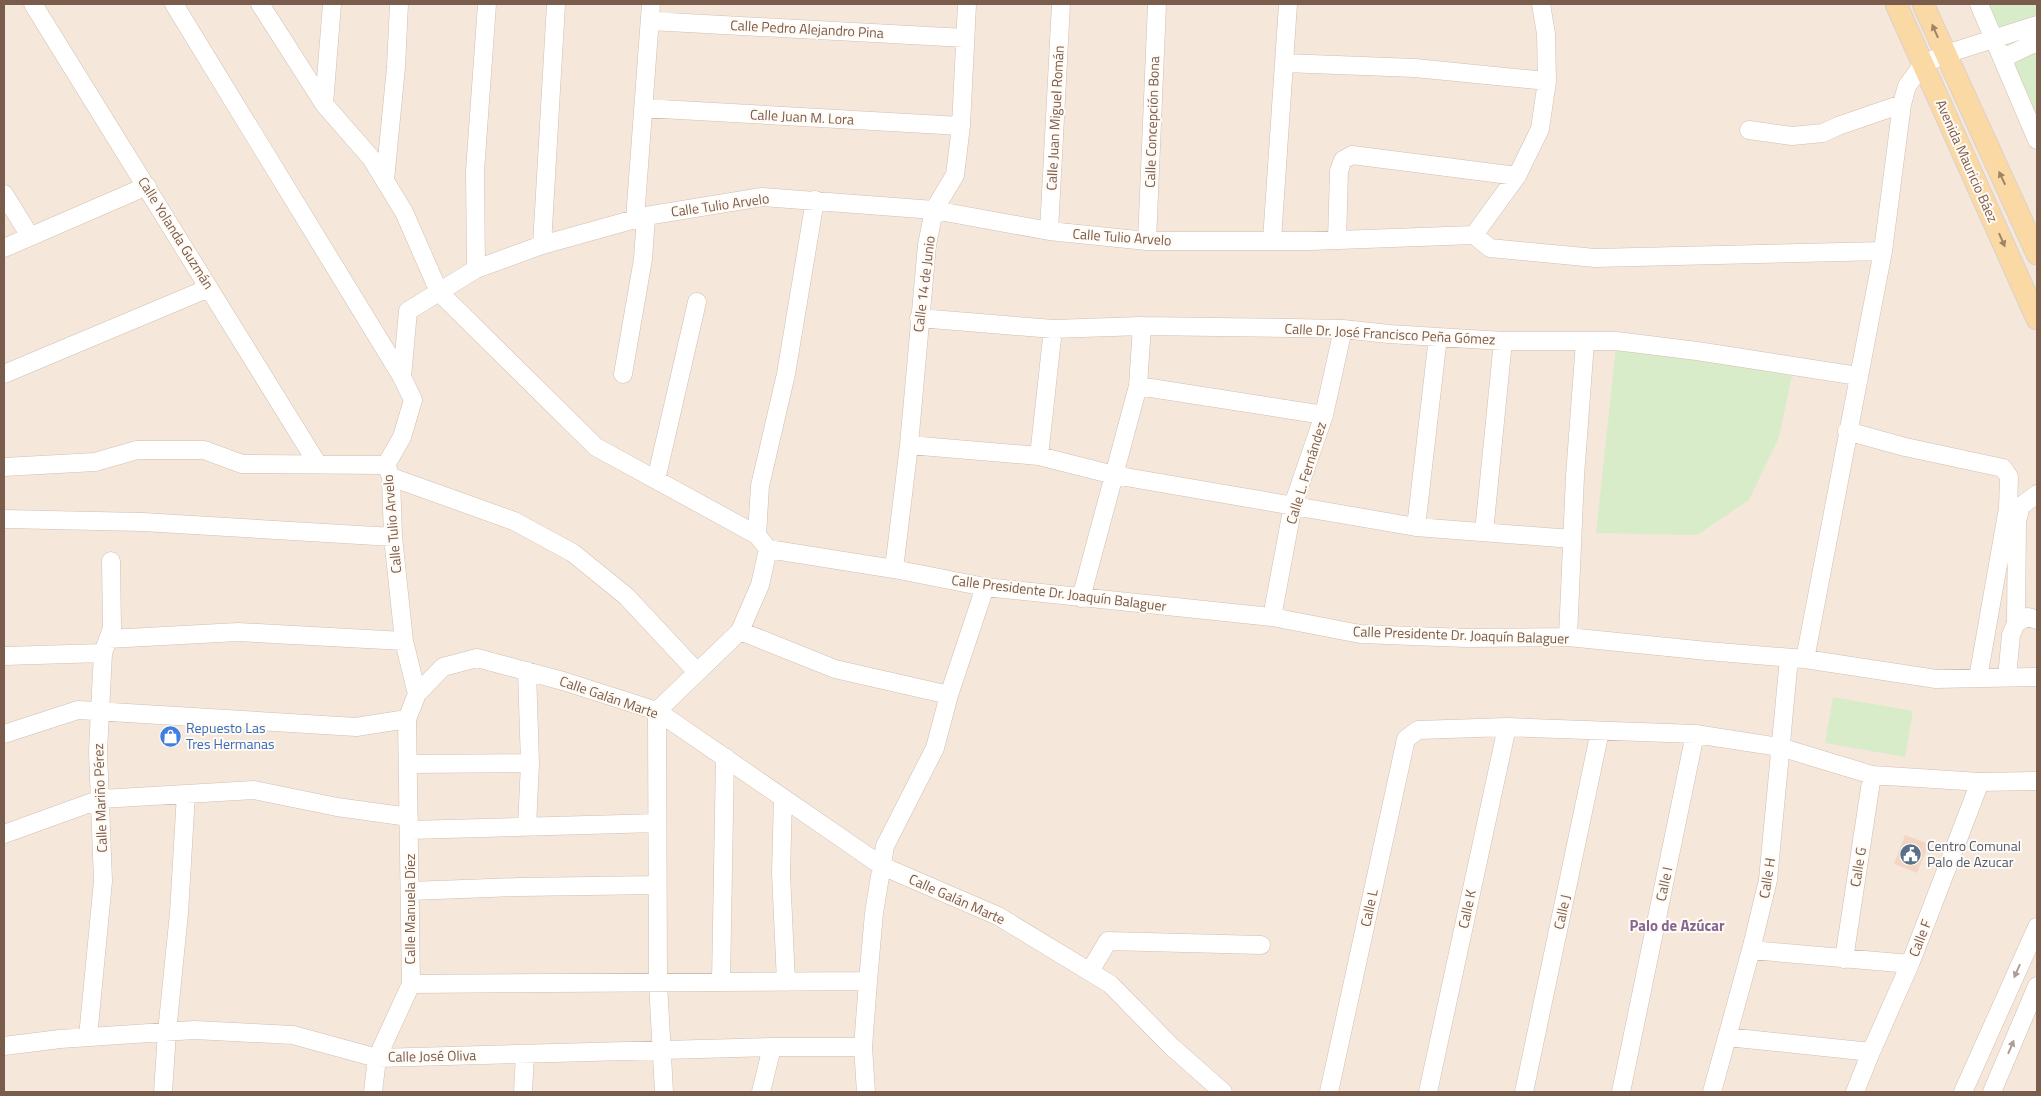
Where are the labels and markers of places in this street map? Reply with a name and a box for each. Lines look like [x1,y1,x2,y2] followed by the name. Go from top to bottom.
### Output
[186,717,275,754] place label: Repuesto Las Tres Hermanas
[158,724,182,748] shop icon: Repuesto Las Tres Hermanas
[1927,835,2021,872] place label: Centro Comunal Palo de Azucar
[1899,842,1923,866] public building icon: Centro Comunal Palo de Azucar

